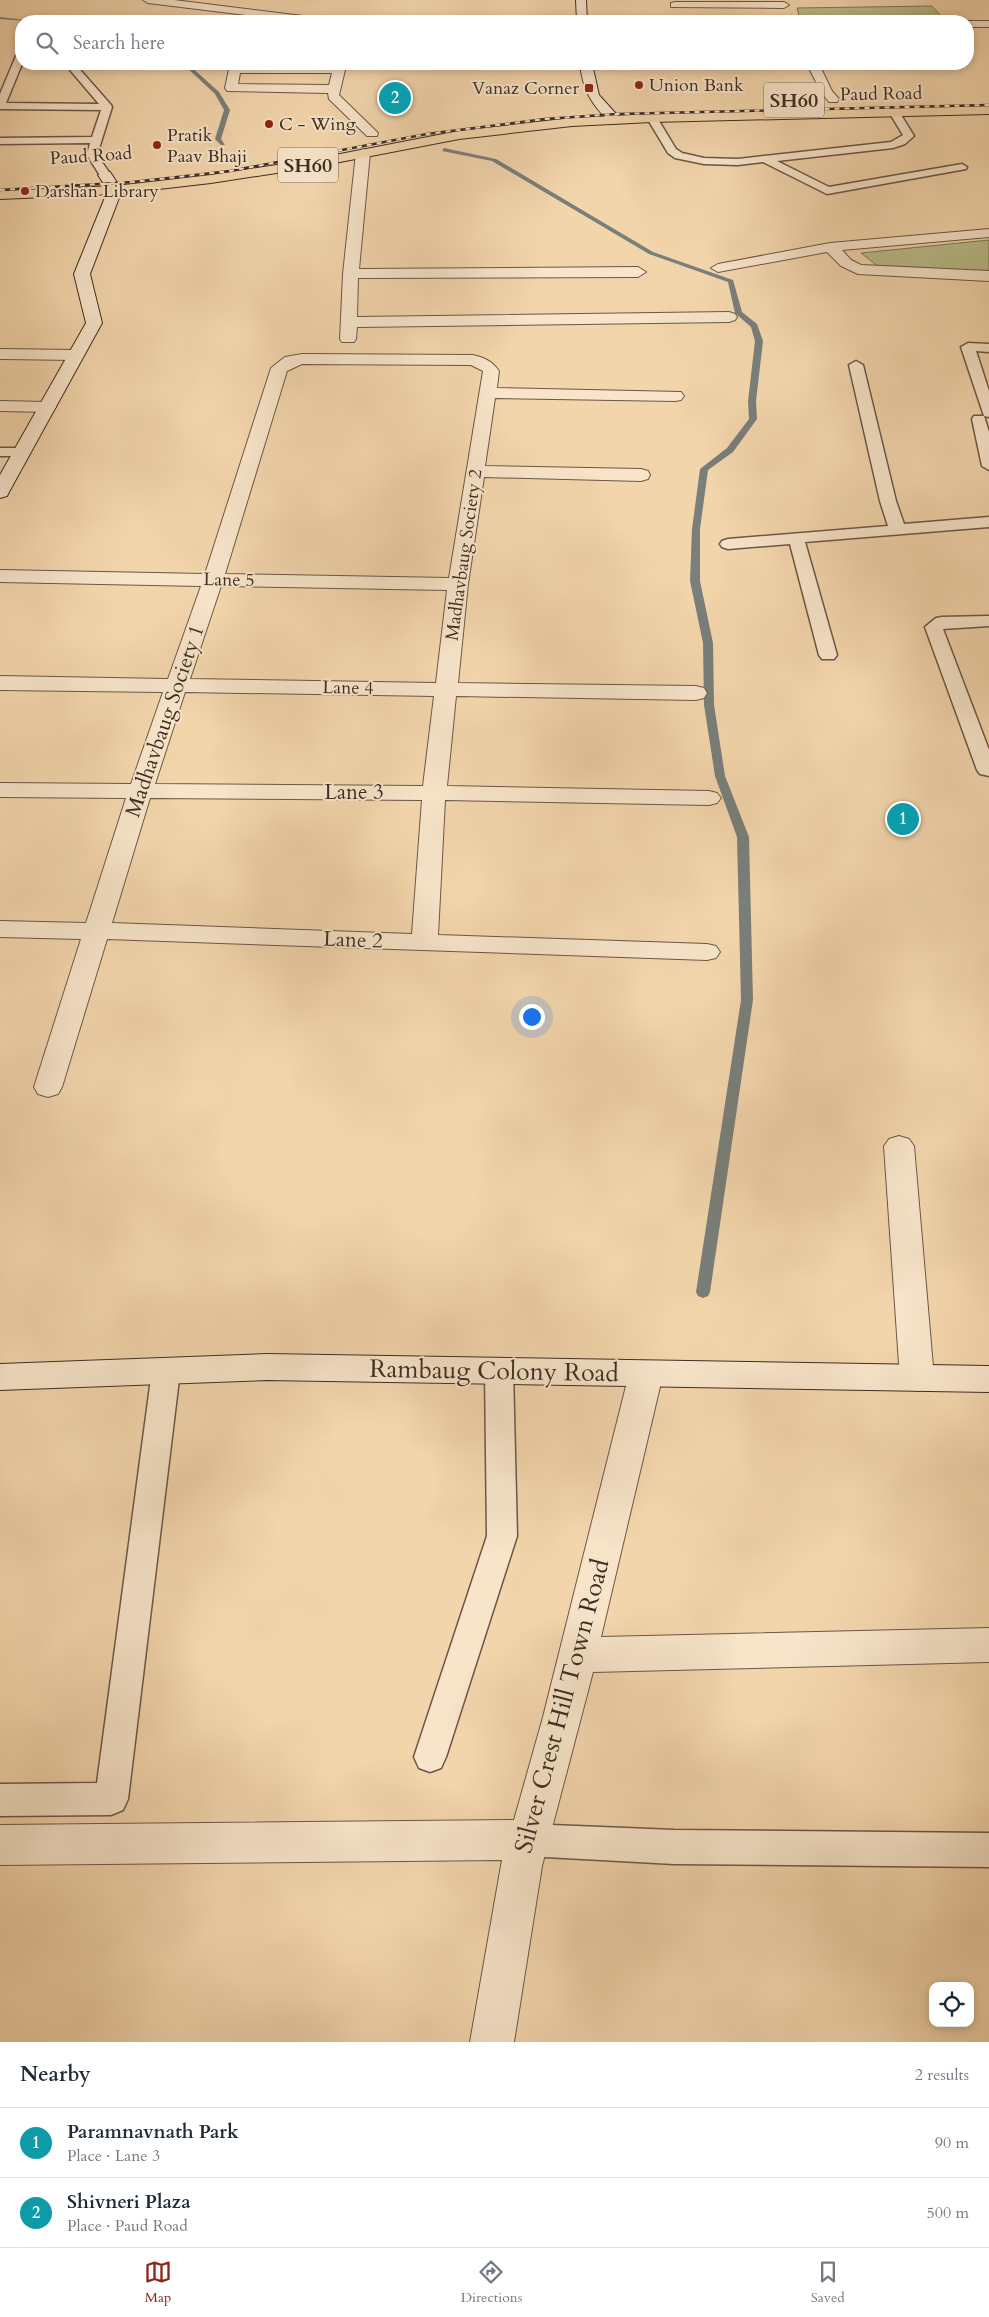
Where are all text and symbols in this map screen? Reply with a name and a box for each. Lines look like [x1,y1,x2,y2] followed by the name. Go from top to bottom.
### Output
[15,15,974,70] search box
[33,29,61,57] icon: search
[73,30,165,56] text: Search here
[649,73,744,98] place label: Union Bank
[472,76,579,101] place label: Vanaz Corner
[379,79,411,117] pin: 2
[633,79,645,91] marker: Union Bank
[840,81,923,107] street label: Paud Road
[583,82,595,94] marker: Vanaz Corner
[764,82,824,118] road number: SH60
[279,112,357,137] place label: C - Wing
[263,118,275,130] marker: C - Wing
[167,123,247,169] place label: Pratik Paav Bhaji
[151,139,163,151] marker: Pratik Paav Bhaji
[49,141,133,171] street label: Paud Road
[278,148,338,182] road number: SH60
[35,179,159,204] place label: Darshan Library
[19,185,31,197] marker: Darshan Library
[440,468,488,642] street label: Madhavbaug Society 2
[203,567,255,593] street label: Lane 5
[118,621,212,821] street label: Madhavbaug Society 1
[322,675,374,701] street label: Lane 4
[324,778,384,807] street label: Lane 3
[887,800,919,838] pin: 1
[323,924,384,956] street label: Lane 2
[519,1004,545,1030] your location
[369,1352,620,1390] street label: Rambaug Colony Road
[506,1554,618,1857] street label: Silver Crest Hill Town Road
[929,1982,974,2027] map controls
[929,1982,974,2027] button: locate
[20,2060,91,2089] text: Nearby
[915,2064,969,2086] text: 2 results
[67,2119,239,2145] text: Paramnavnath Park
[32,2132,40,2154] text: 1
[935,2132,969,2154] text: 90 m
[67,2145,160,2167] text: Place · Lane 3
[67,2189,191,2215] text: Shivneri Plaza
[32,2202,40,2224] text: 2
[927,2202,969,2224] text: 500 m
[67,2215,188,2237] text: Place · Paud Road
[144,2258,172,2307] tab: Map
[461,2258,522,2307] tab: Directions
[811,2258,845,2307] tab: Saved

